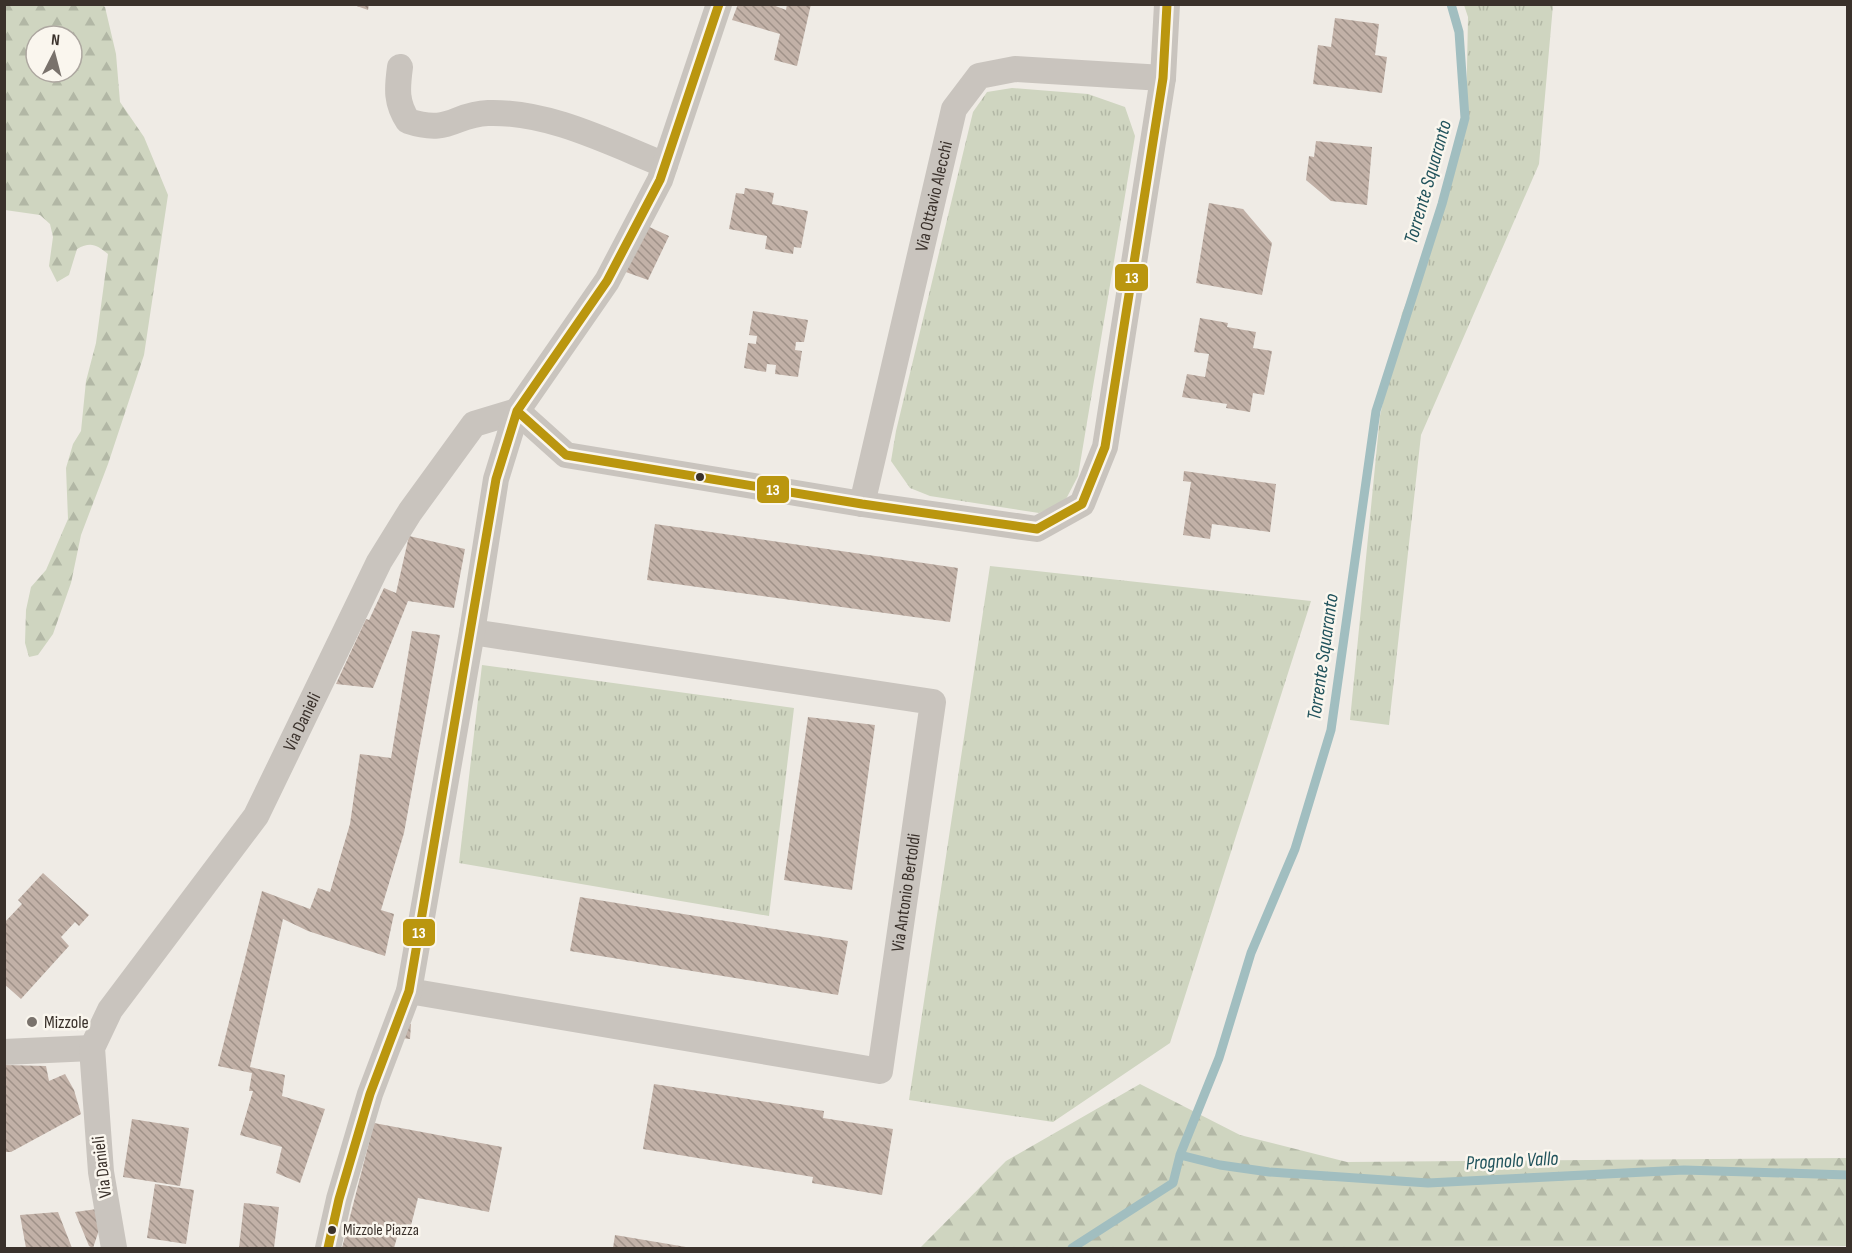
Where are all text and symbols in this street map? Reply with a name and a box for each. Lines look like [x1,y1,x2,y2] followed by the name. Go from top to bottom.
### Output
[24,24,84,84] north arrow
[50,31,61,50] text: N
[1399,117,1457,247] water label: Torrente Squaranto
[911,139,957,253] street label: Via Ottavio Alecchi
[1114,263,1149,292] line badge: 13
[1125,269,1139,288] text: 13
[694,471,706,483] unlabelled marker
[756,475,790,504] line badge: 13
[766,481,780,500] text: 13
[1302,592,1344,722] water label: Torrente Squaranto
[279,689,325,754] street label: Via Danieli
[887,832,924,953] street label: Via Antonio Bertoldi
[402,918,436,947] line badge: 13
[412,924,426,943] text: 13
[44,1012,89,1033] place label: Mizzole
[25,1015,39,1029] marker: Mizzole
[88,1135,116,1199] street label: Via Danieli
[1465,1147,1559,1175] water label: Prognolo Vallo
[343,1221,419,1240] place label: Mizzole Piazza
[326,1224,338,1236] marker: Mizzole Piazza

